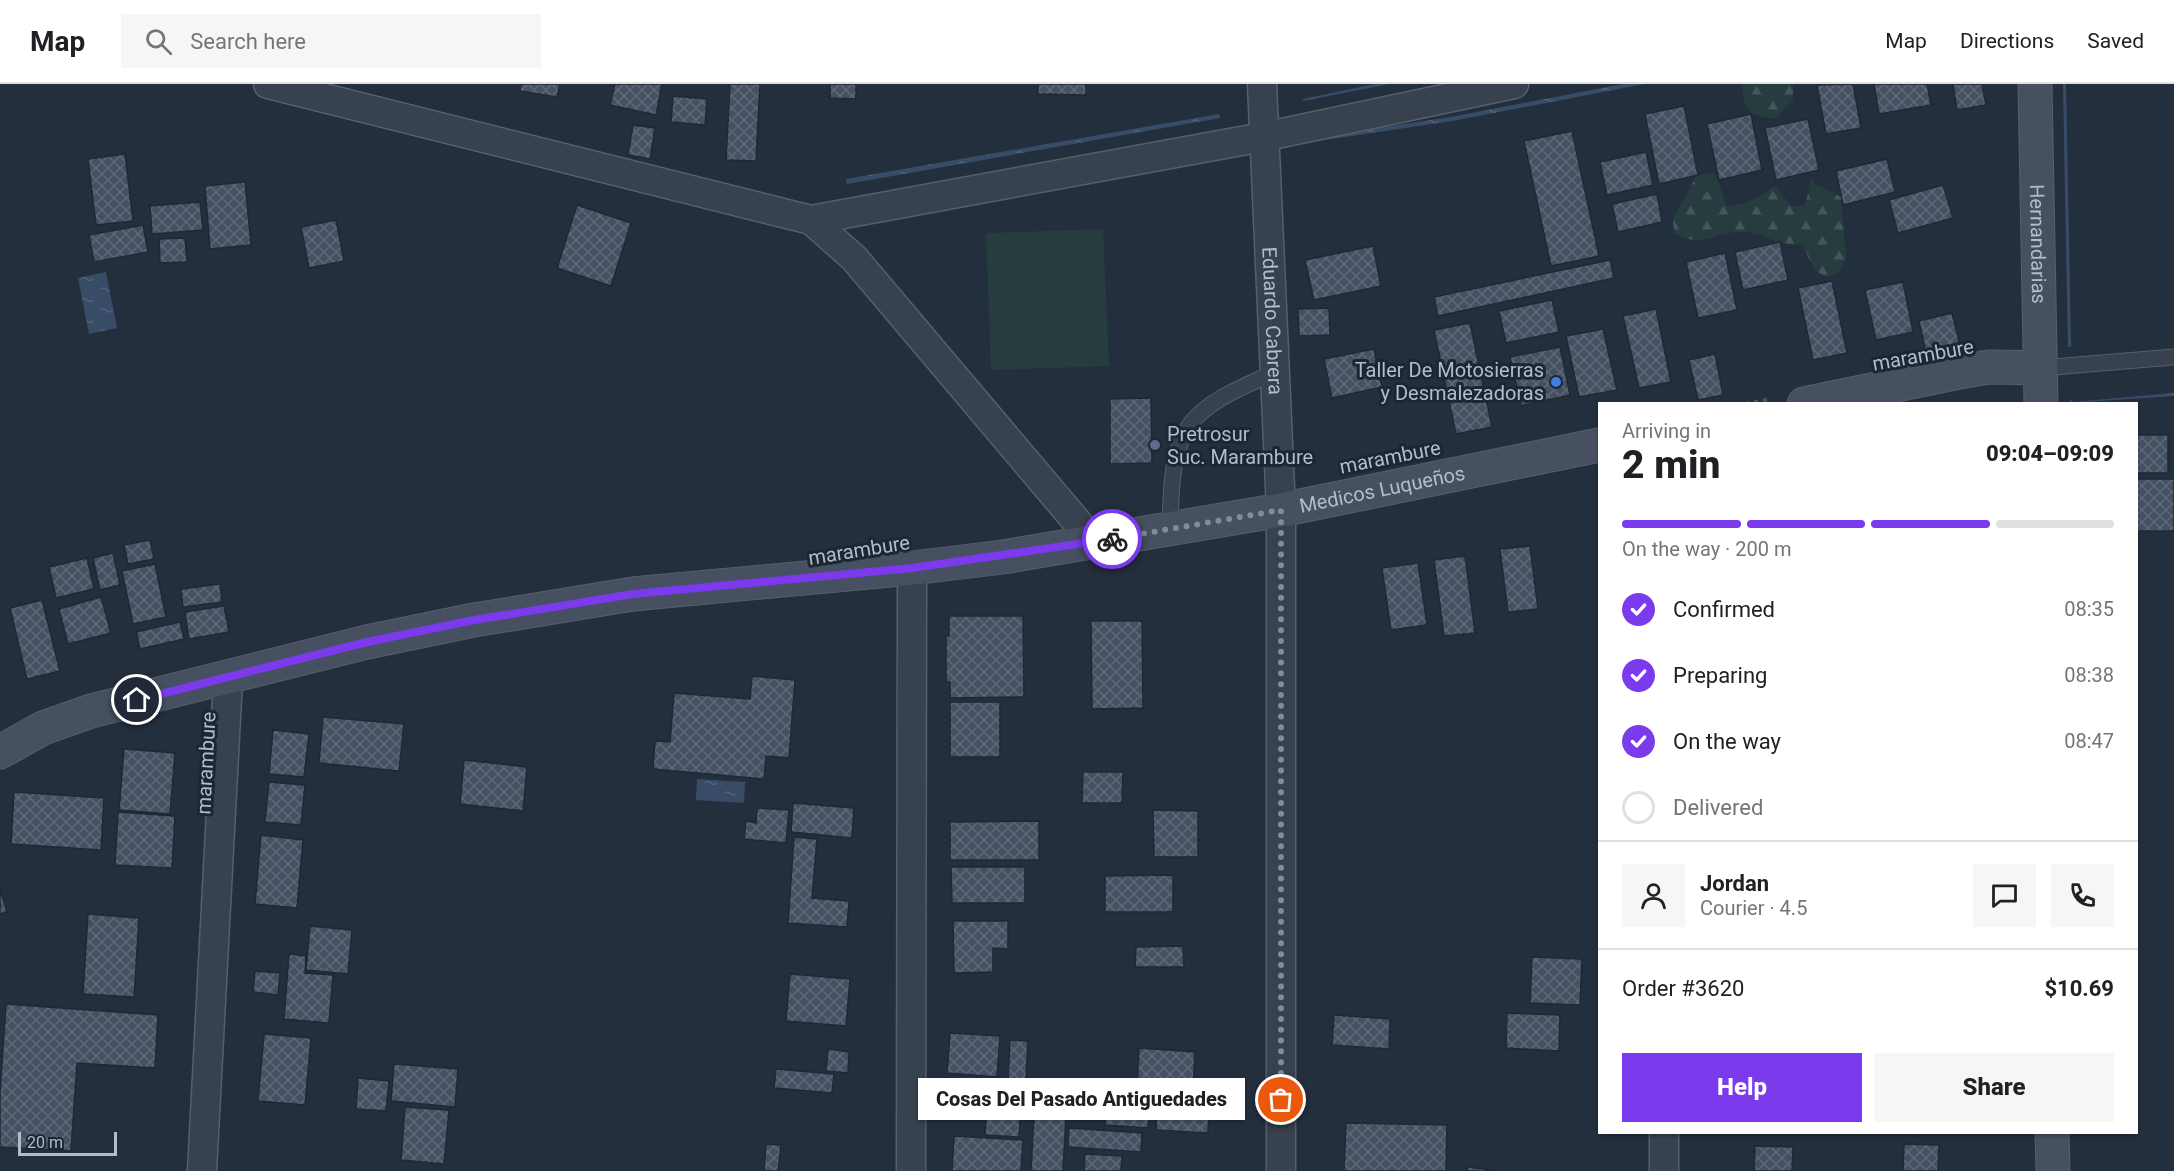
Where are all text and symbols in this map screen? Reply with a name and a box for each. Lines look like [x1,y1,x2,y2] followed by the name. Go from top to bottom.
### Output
[121,14,541,68] search box
[30,25,85,58] text: Map
[142,25,175,58] icon: search
[190,29,306,54] text: Search here
[1885,29,1927,53] text: Map
[1960,29,2054,53] text: Directions
[2087,29,2144,53] text: Saved
[2025,184,2051,304] street label: Hernandarias
[1257,246,1288,395] street label: Eduardo Cabrera
[1870,334,1976,376] street label: marambure
[1355,358,1544,405] place label: Taller De Motosierras y Desmalezadoras
[1549,375,1563,389] marker: Taller De Motosierras y Desmalezadoras
[1622,419,1711,443] text: Arriving in
[1167,422,1313,469] place label: Pretrosur Suc. Marambure
[1337,435,1443,479] street label: marambure
[1148,438,1162,452] marker: Pretrosur Suc. Marambure
[1986,441,2114,466] text: 09:04–09:09
[1622,442,1720,488] text: 2 min
[1297,461,1467,518] street label: Medicos Luqueños
[1082,509,1142,569] courier
[1096,523,1129,556] icon: bike
[806,530,912,570] street label: marambure
[1622,537,1791,561] text: On the way · 200 m
[1622,593,1655,626] icon: check
[1673,597,1775,622] text: Confirmed
[2064,597,2114,621] text: 08:35
[1622,659,1655,692] icon: check
[1673,663,1767,688] text: Preparing
[2064,663,2114,687] text: 08:38
[111,674,162,725] pin
[120,683,153,716] icon: home
[191,711,221,815] street label: marambure
[1622,725,1655,758] icon: check
[1673,729,1781,754] text: On the way
[2064,729,2114,753] text: 08:47
[1673,795,1763,820] text: Delivered
[1622,864,1685,927] button: person
[1973,864,2036,927] button: chat
[2051,864,2114,927] button: phone
[1700,871,1769,896] text: Jordan
[1700,896,1807,920] text: Courier · 4.5
[1622,976,1744,1001] text: Order #3620
[2045,976,2114,1001] text: $10.69
[1622,1053,1862,1122] button: Help
[1874,1053,2114,1122] button: Share
[1255,1074,1306,1125] pin
[918,1079,1245,1121] callout: Cosas Del Pasado Antiguedades
[1264,1083,1297,1116] icon: bag
[936,1087,1227,1111] text: Cosas Del Pasado Antiguedades
[18,1129,117,1156] scale bar
[27,1133,63,1152] text: 20 m

